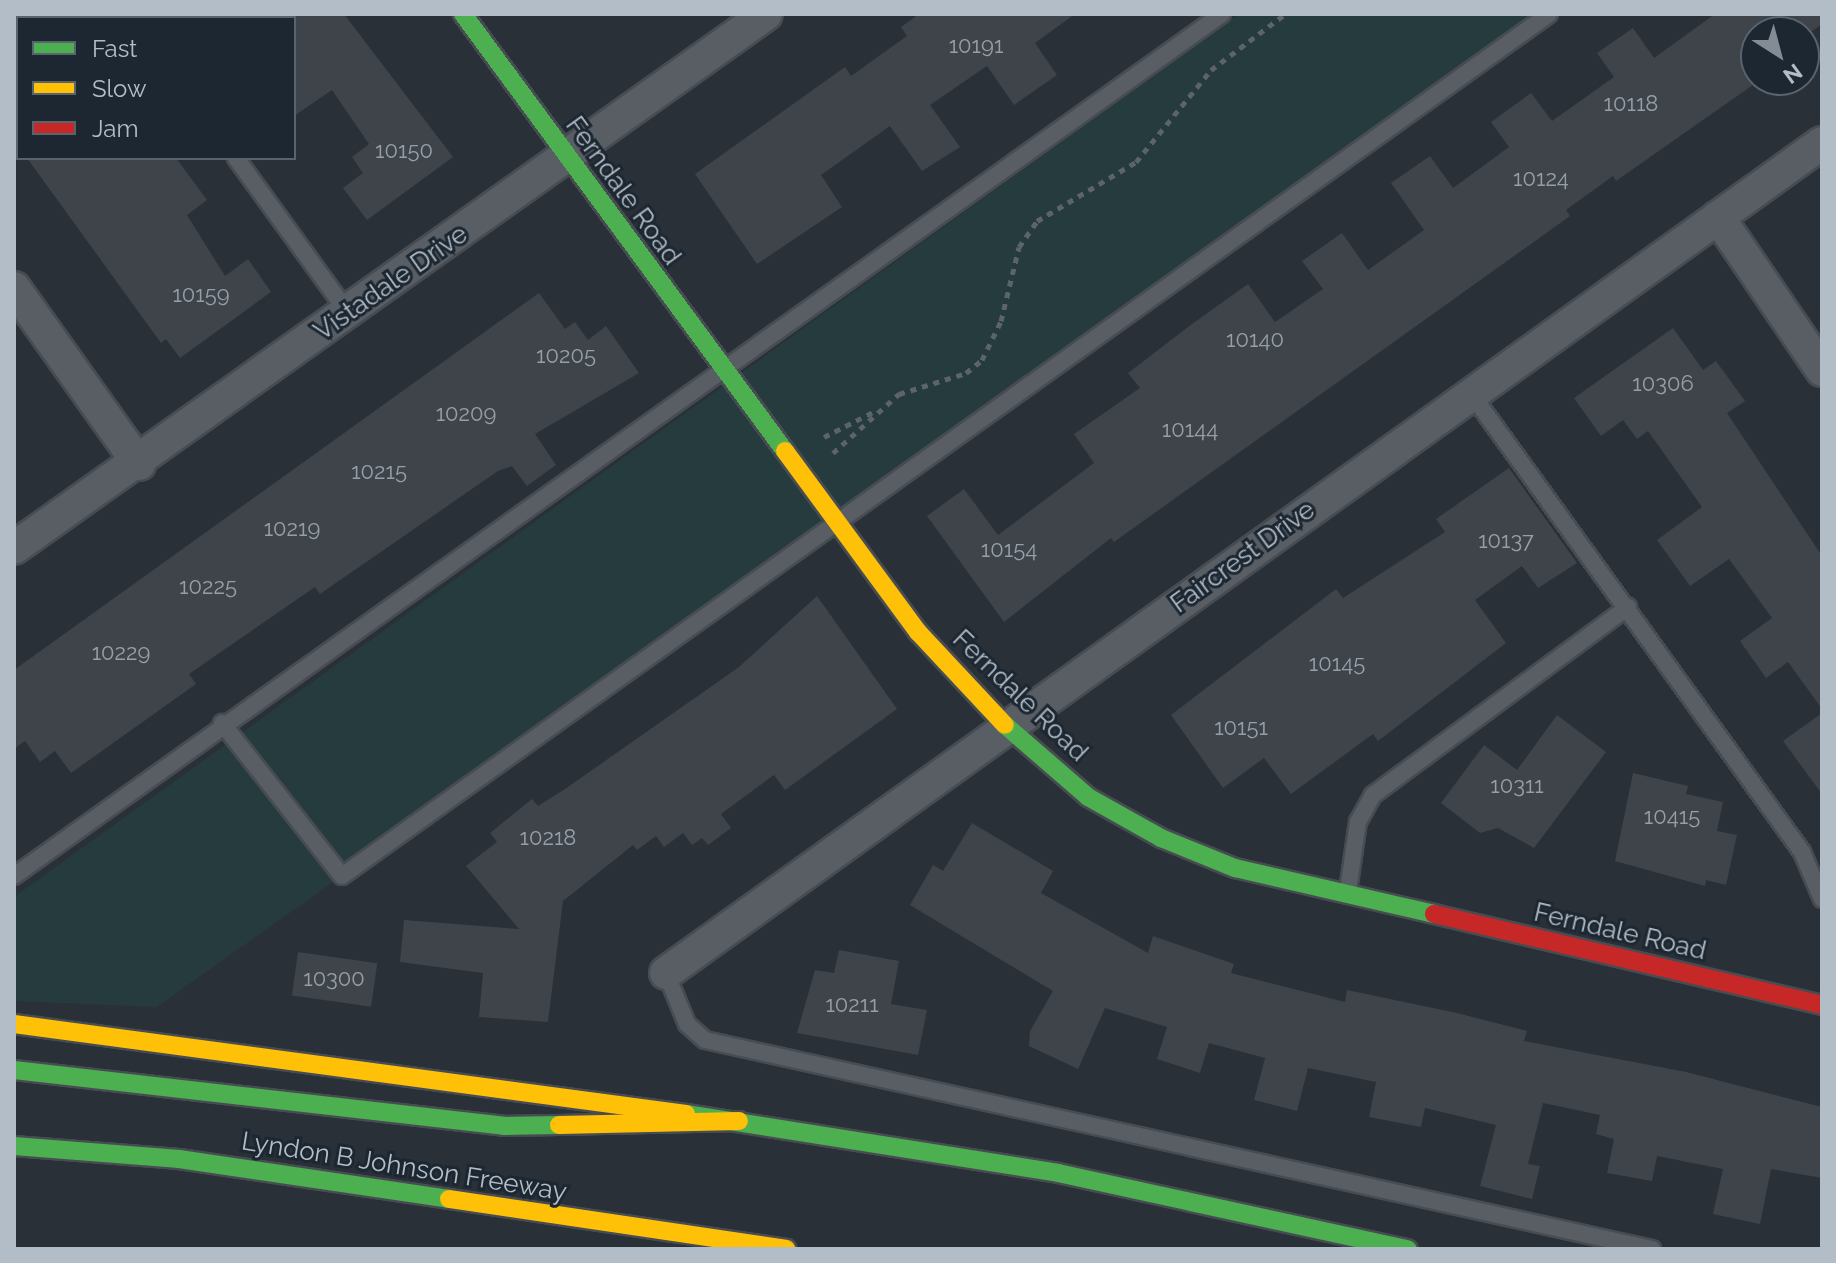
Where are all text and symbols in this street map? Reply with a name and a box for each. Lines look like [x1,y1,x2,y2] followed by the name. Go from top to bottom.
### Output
[16,16,296,160] legend
[1740,16,1820,96] north arrow
[949,33,1003,59] house number: 10191
[92,34,137,63] text: Fast
[1779,58,1807,89] text: N
[92,74,146,103] text: Slow
[1604,91,1658,117] house number: 10118
[559,111,687,271] street label: Ferndale Road
[92,114,138,143] text: Jam
[375,138,433,164] house number: 10150
[1513,166,1569,192] house number: 10124
[308,219,474,347] street label: Vistadale Drive
[172,282,230,308] house number: 10159
[1226,327,1284,353] house number: 10140
[536,343,596,369] house number: 10205
[1632,371,1694,397] house number: 10306
[436,401,496,427] house number: 10209
[1162,417,1218,443] house number: 10144
[351,459,407,485] house number: 10215
[1165,494,1321,620] street label: Faircrest Drive
[264,516,320,542] house number: 10219
[1478,528,1534,554] house number: 10137
[981,537,1037,563] house number: 10154
[179,574,237,600] house number: 10225
[946,624,1094,768] street label: Ferndale Road
[92,640,150,666] house number: 10229
[1309,651,1365,677] house number: 10145
[1214,715,1268,741] house number: 10151
[1490,773,1544,799] house number: 10311
[1644,804,1700,830] house number: 10415
[520,825,576,851] house number: 10218
[1531,897,1709,967] street label: Ferndale Road
[303,966,365,992] house number: 10300
[825,992,879,1018] house number: 10211
[239,1126,569,1208] street label: Lyndon B Johnson Freeway

